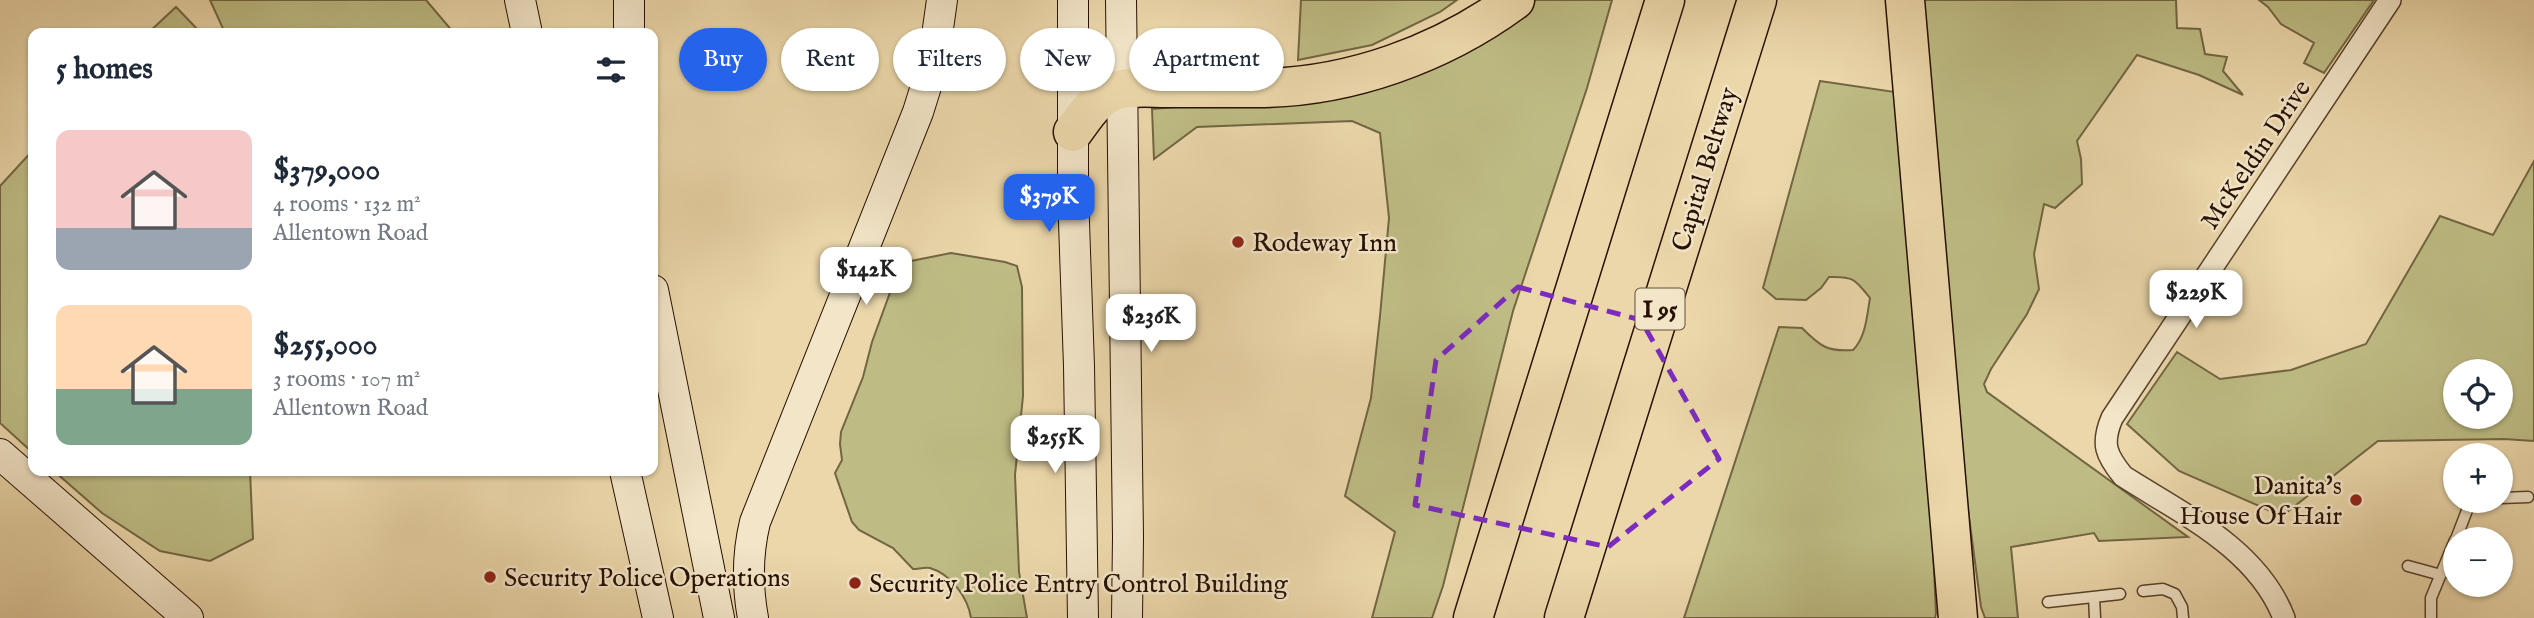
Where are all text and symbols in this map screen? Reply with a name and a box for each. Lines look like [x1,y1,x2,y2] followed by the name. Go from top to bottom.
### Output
[679,28,767,91] chip: Buy
[781,28,879,91] chip: Rent
[893,28,1006,91] chip: Filters
[1020,28,1115,91] chip: New
[1129,28,1284,91] chip: Apartment
[56,51,153,89] text: 5 homes
[592,51,630,89] icon: filters
[2194,74,2319,236] street label: McKeldin Drive
[1665,83,1746,255] street label: Capital Beltway
[273,152,380,190] text: $379,000
[112,158,196,242] icon: home
[1000,174,1098,234] pin: $379K
[1020,182,1078,211] text: $379K
[273,190,421,219] text: 4 rooms · 132 m²
[273,219,428,248] text: Allentown Road
[1252,227,1397,260] place label: Rodeway Inn
[1230,234,1246,250] marker: Rodeway Inn
[817,247,915,307] pin: $142K
[836,255,896,284] text: $142K
[2147,270,2245,330] pin: $229K
[2166,278,2227,307] text: $229K
[1636,288,1684,330] road number: I 95
[1102,294,1200,354] pin: $236K
[1122,302,1180,331] text: $236K
[273,327,378,365] text: $255,000
[112,333,196,417] icon: home
[2443,359,2513,597] map controls
[2443,359,2513,429] button: locate
[273,365,421,394] text: 3 rooms · 107 m²
[273,394,428,423] text: Allentown Road
[1006,416,1104,475] pin: $255K
[1027,423,1083,452] text: $255K
[2443,443,2513,513] button: +
[2179,470,2342,533] place label: Danita's House Of Hair
[2348,492,2364,508] marker: Danita's House Of Hair
[2443,527,2513,597] button: −
[504,562,790,595] place label: Security Police Operations
[869,568,1288,601] place label: Security Police Entry Control Building
[482,569,498,585] marker: Security Police Operations
[847,575,863,591] marker: Security Police Entry Control Building

